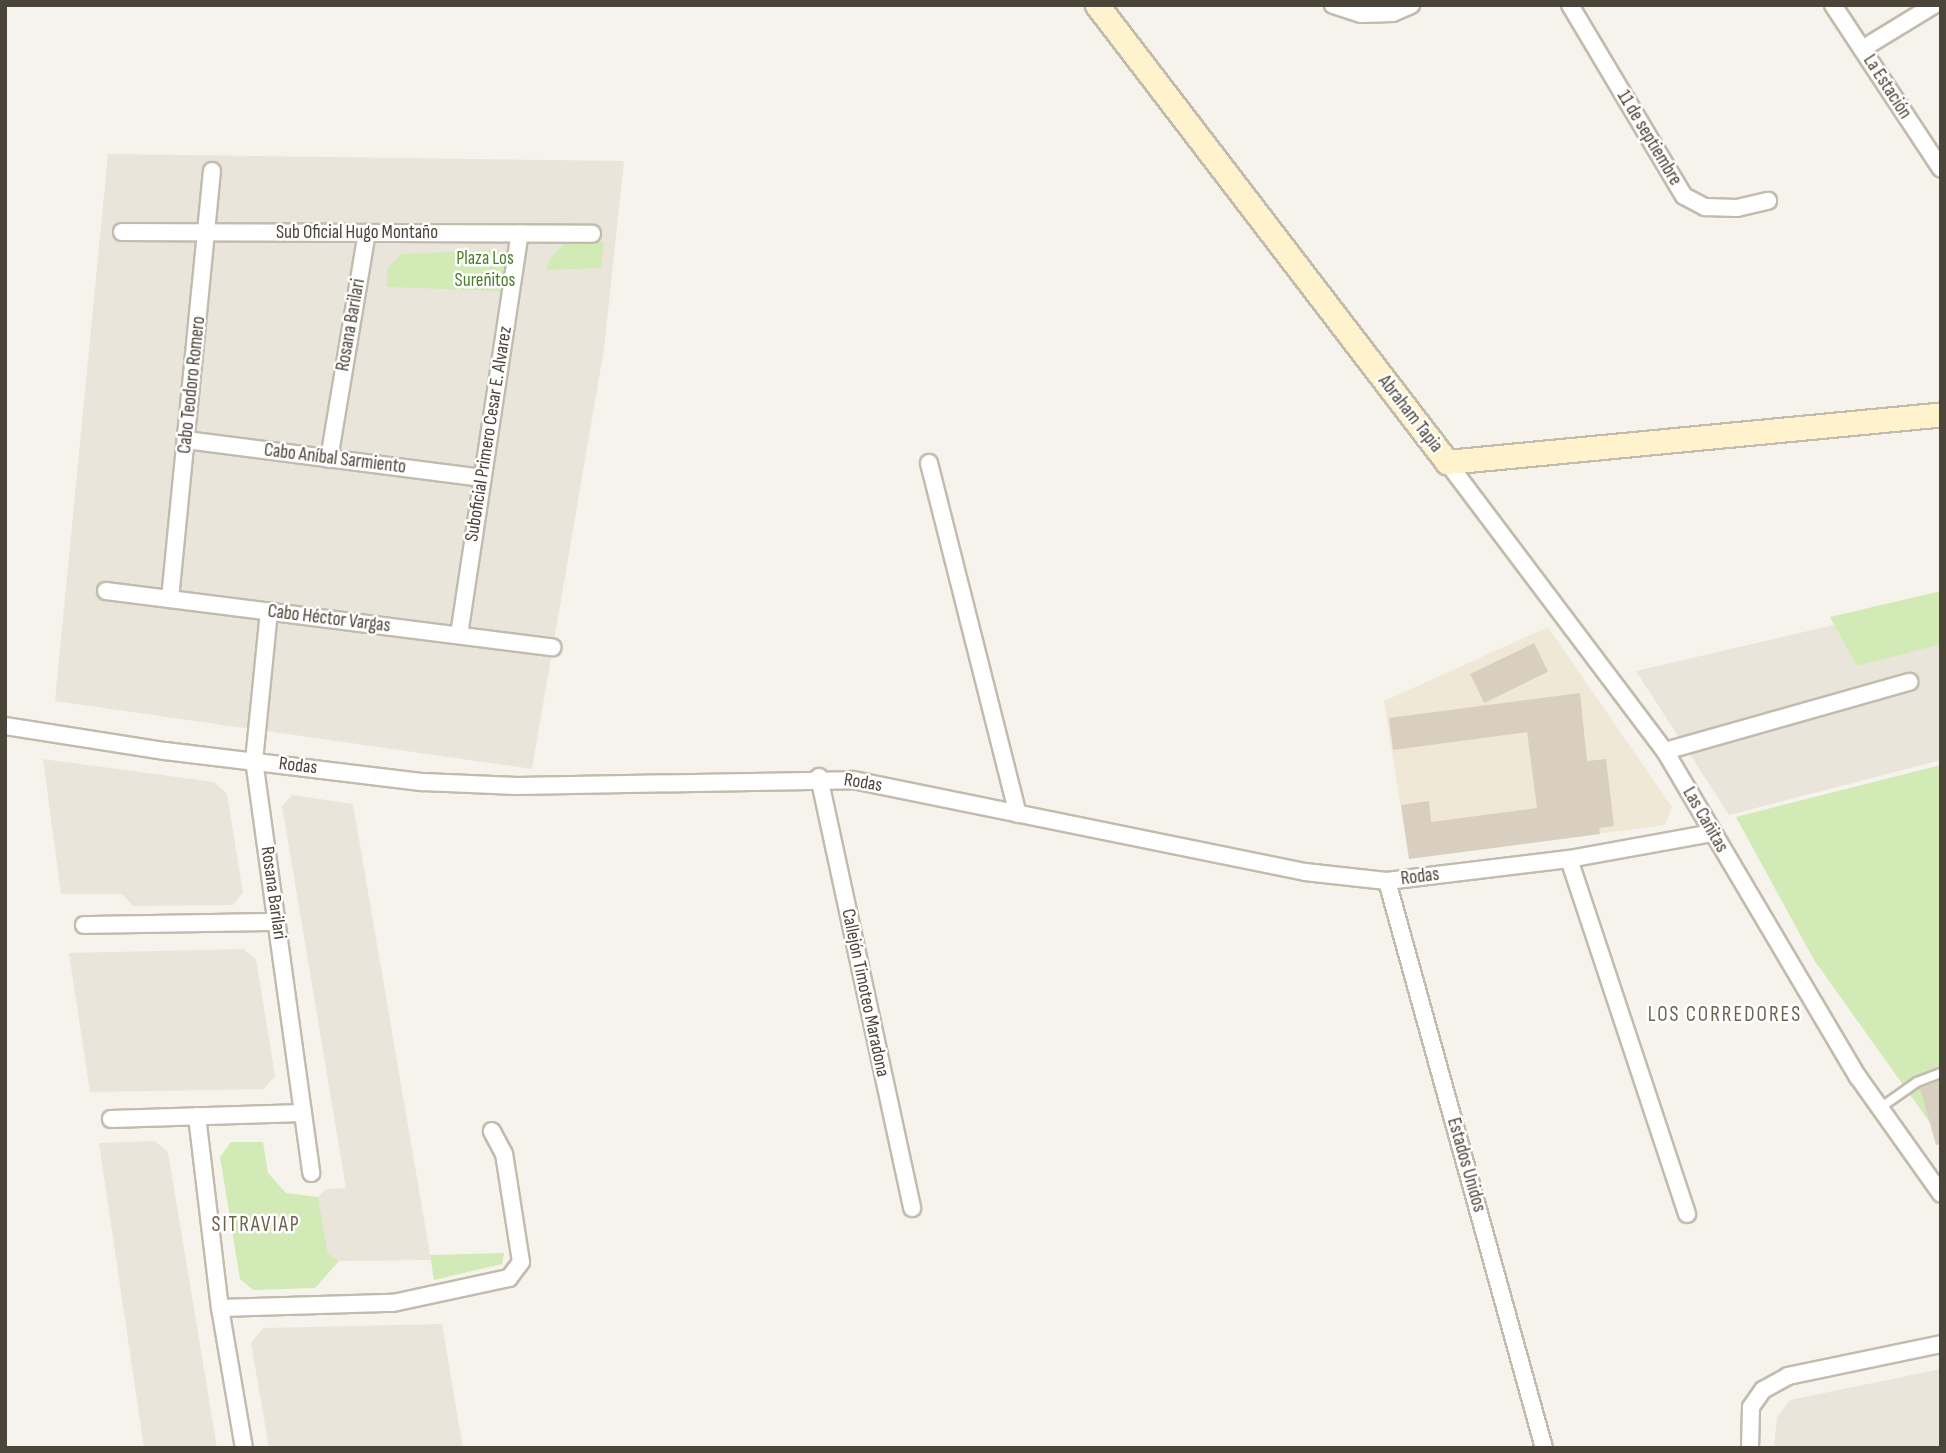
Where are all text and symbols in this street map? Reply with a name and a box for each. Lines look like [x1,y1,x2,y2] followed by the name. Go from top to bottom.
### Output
[1858,51,1916,123] street label: La Estación
[1612,86,1686,190] street label: 11 de septiembre
[276,222,438,244] street label: Sub Oficial Hugo Montaño
[455,248,515,292] park label: Plaza Los Sureñitos
[332,277,370,373] street label: Rosana Barilari
[173,315,211,455] street label: Cabo Teodoro Romero
[461,325,517,543] street label: Suboficial Primero Cesar E. Alvarez
[1373,371,1447,457] street label: Abraham Tapia
[263,439,407,479] street label: Cabo Aníbal Sarmiento
[266,600,392,638] street label: Cabo Héctor Vargas
[278,752,318,780] street label: Rodas
[842,769,884,797] street label: Rodas
[1677,783,1733,857] street label: Las Cañitas
[255,845,291,941] street label: Rosana Barilari
[1400,863,1440,891] street label: Rodas
[836,907,894,1079] street label: Callejón Timoteo Maradona
[1650,1002,1800,1028] district label: LOS CORREDORES
[1442,1115,1490,1215] street label: Estados Unidos
[213,1212,299,1238] district label: SITRAVIAP

